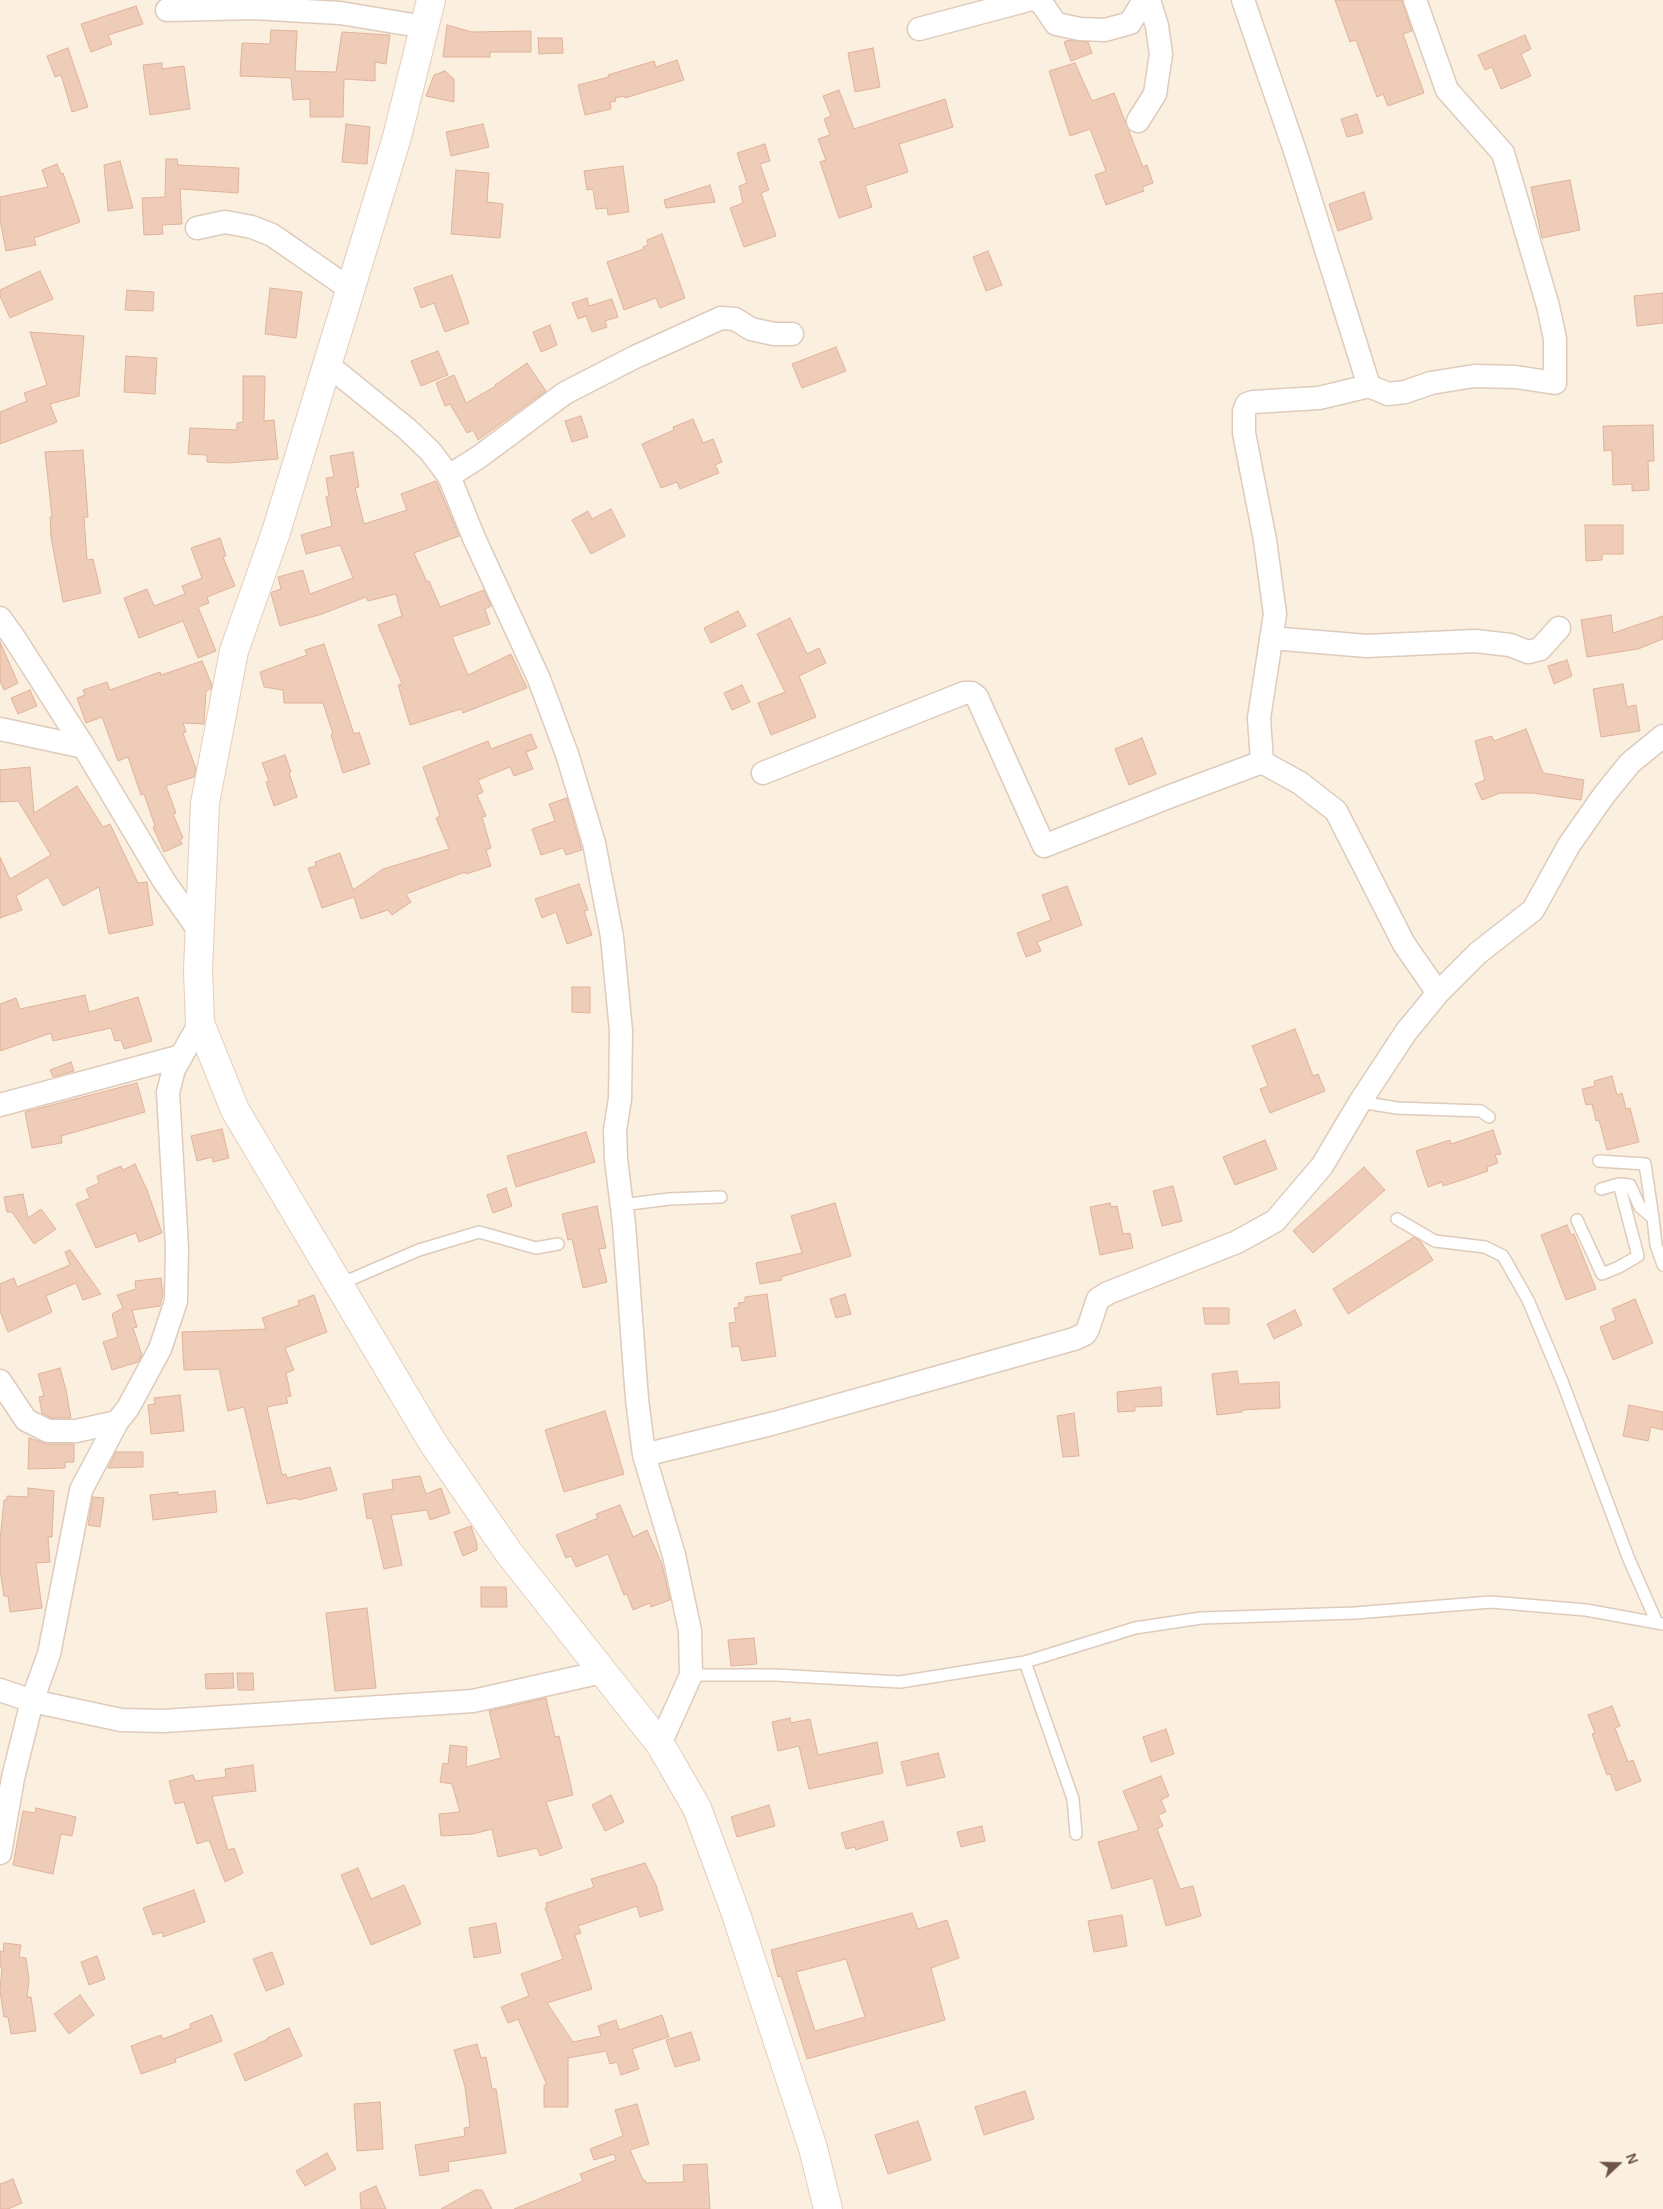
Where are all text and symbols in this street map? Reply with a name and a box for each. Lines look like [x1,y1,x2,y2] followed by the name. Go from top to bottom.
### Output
[1593,2139,1643,2189] north arrow
[1623,2151,1641,2166] text: N

